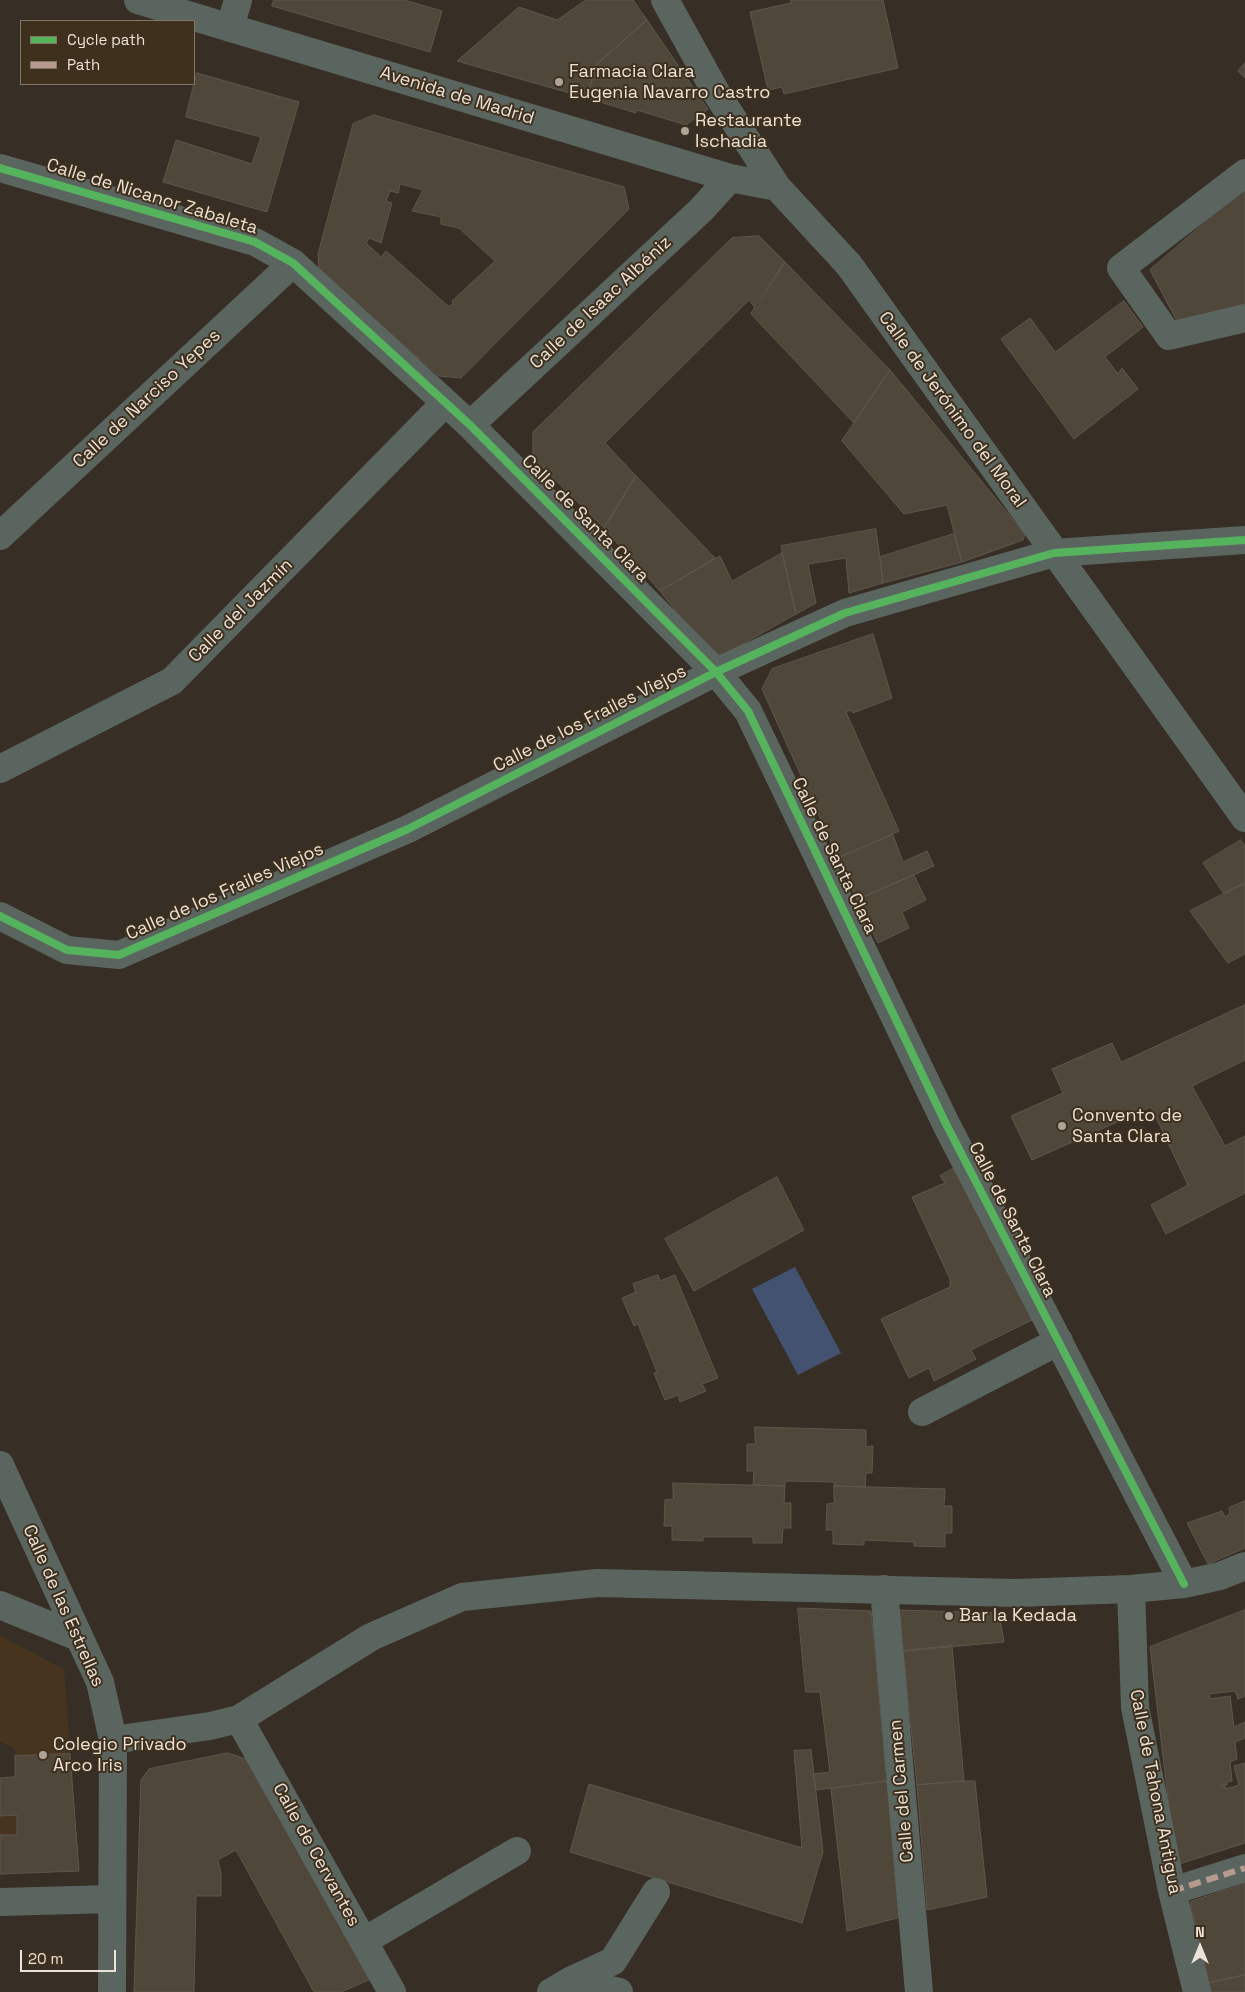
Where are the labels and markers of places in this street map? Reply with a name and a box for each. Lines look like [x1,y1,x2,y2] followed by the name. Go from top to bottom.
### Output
[569,61,770,104] place label: Farmacia Clara Eugenia Navarro Castro
[553,76,565,88] marker: Farmacia Clara Eugenia Navarro Castro
[695,110,802,152] place label: Restaurante Ischadia
[679,125,691,137] marker: Restaurante Ischadia
[1072,1105,1182,1148] place label: Convento de Santa Clara
[1056,1120,1068,1132] marker: Convento de Santa Clara
[959,1605,1077,1627] place label: Bar la Kedada
[943,1610,955,1622] marker: Bar la Kedada
[53,1734,187,1776] place label: Colegio Privado Arco Iris
[37,1749,49,1761] marker: Colegio Privado Arco Iris

